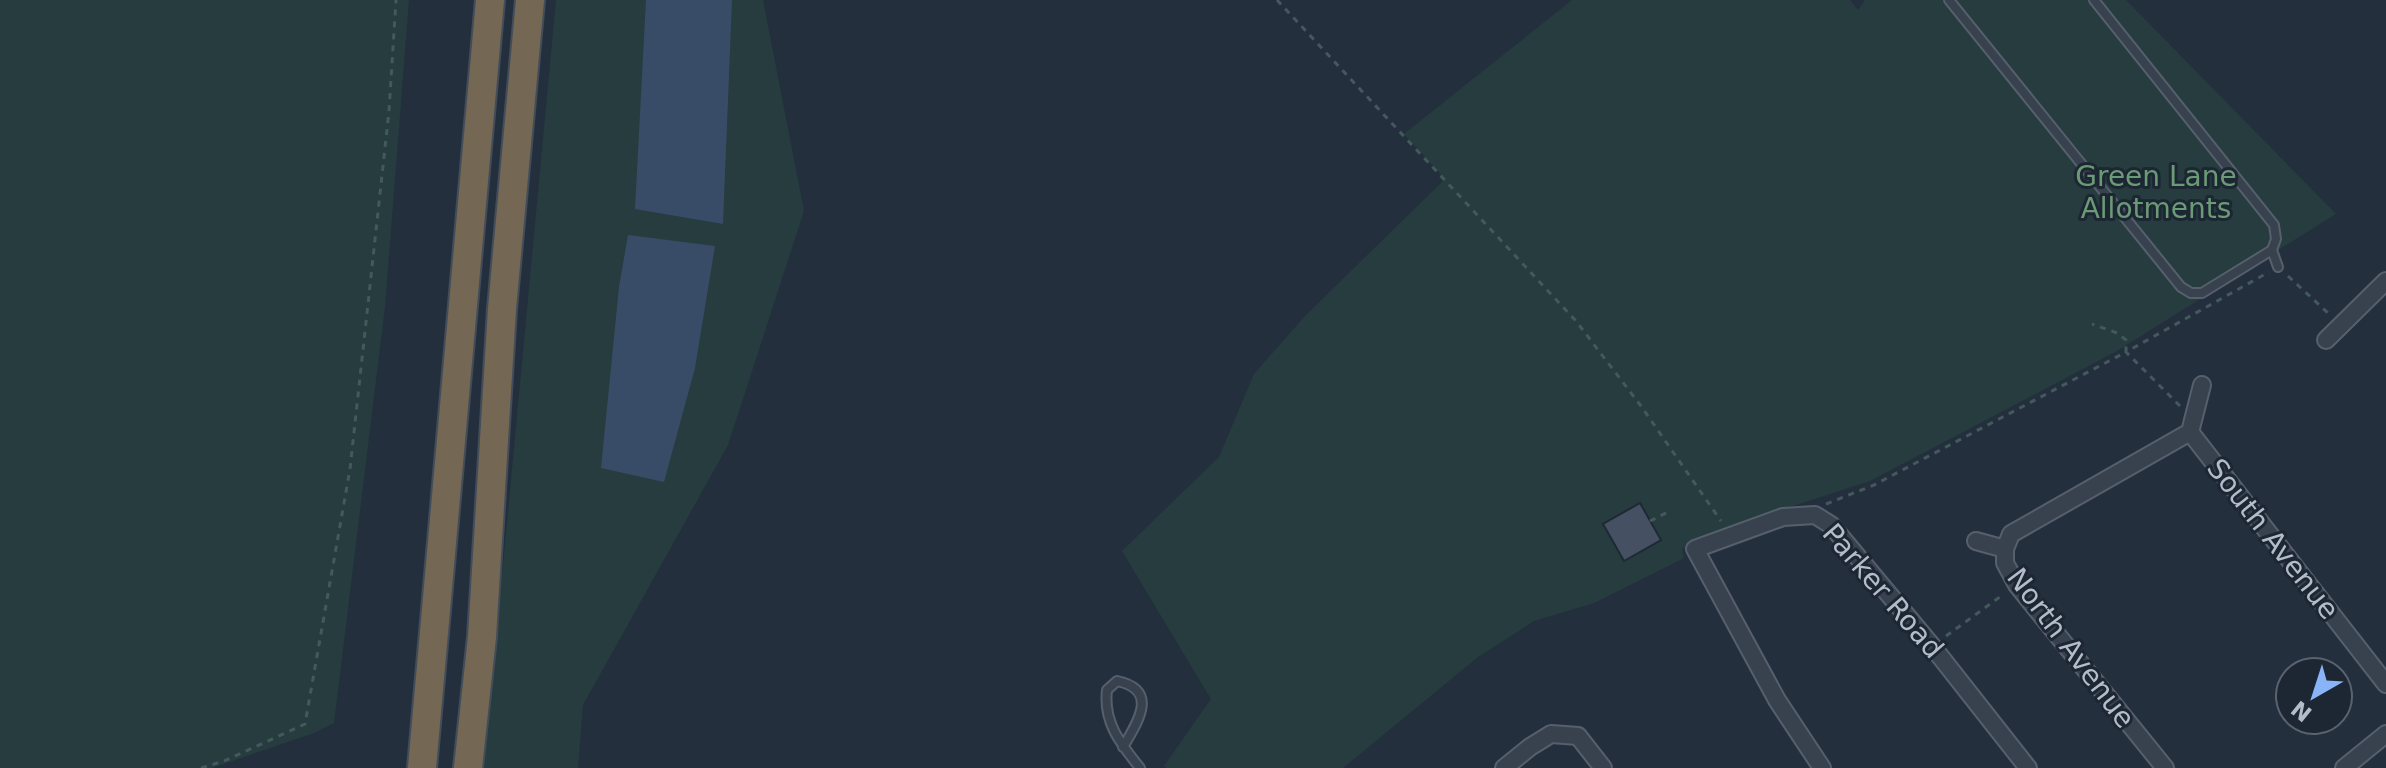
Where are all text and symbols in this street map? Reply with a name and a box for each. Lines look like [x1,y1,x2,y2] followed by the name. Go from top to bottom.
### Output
[2075,160,2237,225] park label: Green Lane Allotments
[2200,452,2346,626] street label: South Avenue
[1816,517,1950,665] street label: Parker Road
[2000,562,2142,734] street label: North Avenue
[2274,656,2354,736] north arrow
[2287,696,2317,727] text: N

